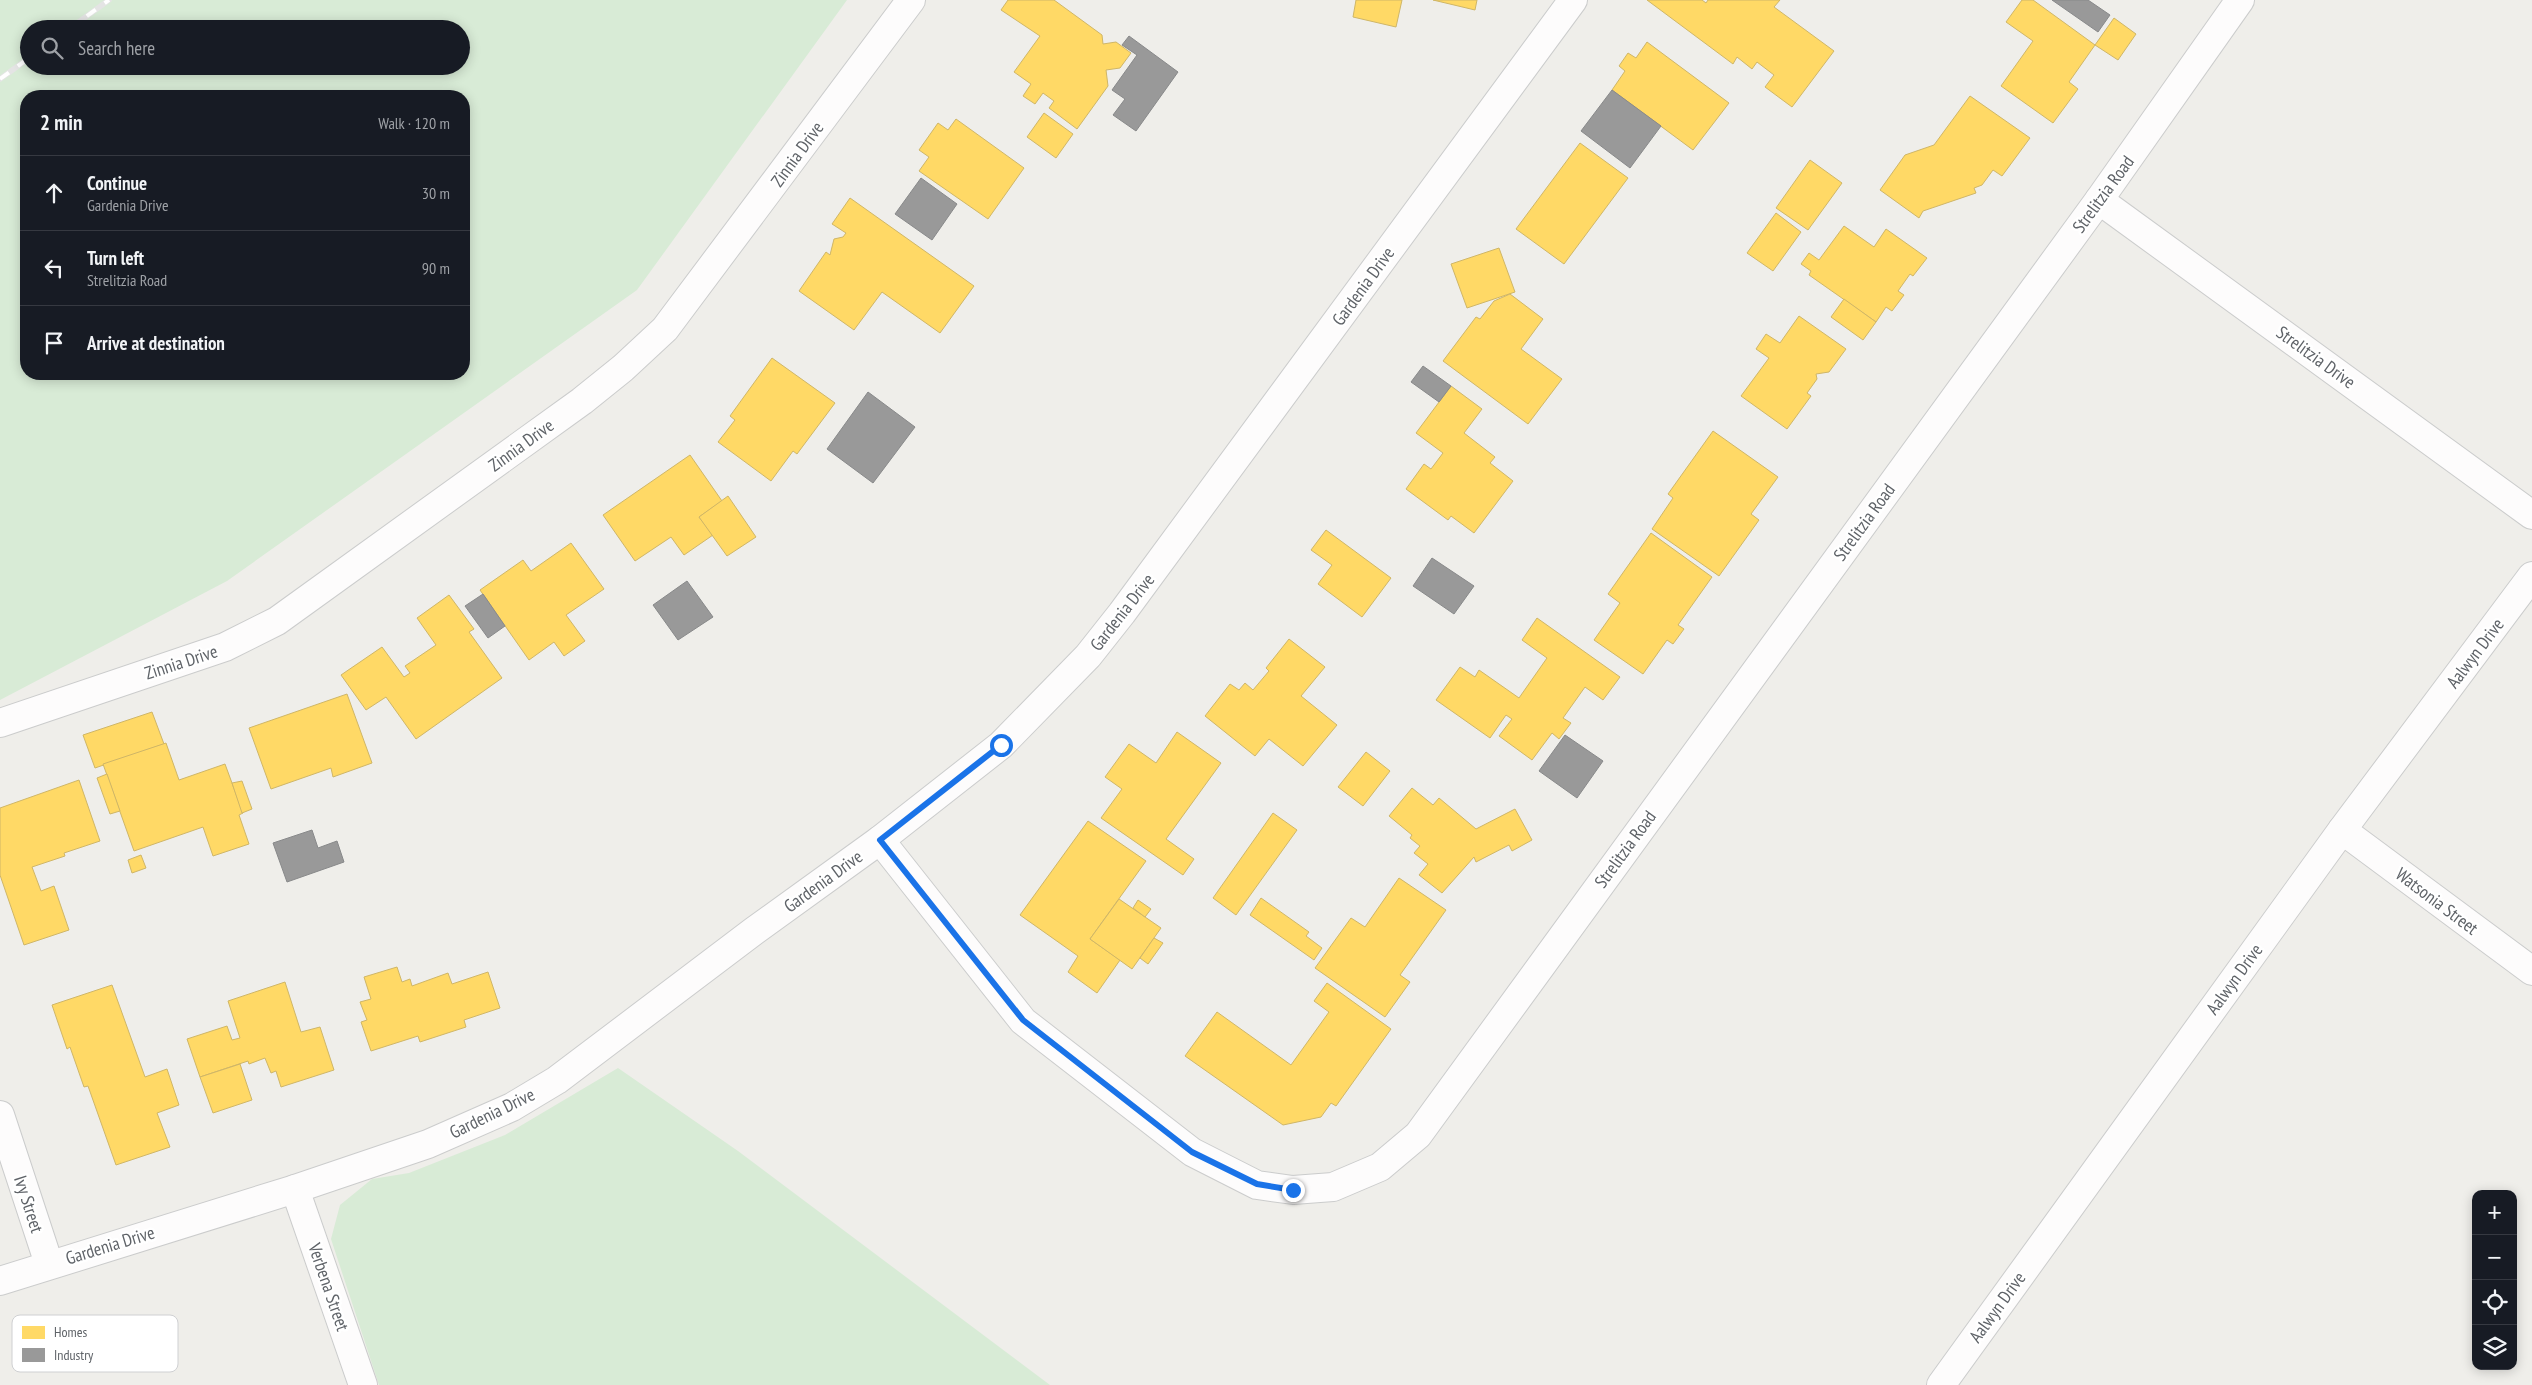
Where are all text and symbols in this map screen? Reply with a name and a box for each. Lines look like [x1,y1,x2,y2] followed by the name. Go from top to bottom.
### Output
[20,20,470,75] search box
[38,34,66,62] icon: search
[78,36,155,60] text: Search here
[40,109,82,136] text: 2 min
[378,113,450,133] text: Walk · 120 m
[766,117,828,191] street label: Zinnia Drive
[2067,151,2139,237] street label: Strelitzia Road
[87,171,147,195] text: Continue
[40,179,68,207] icon: ahead
[422,183,450,203] text: 30 m
[87,195,169,215] text: Gardenia Drive
[1327,242,1399,330] street label: Gardenia Drive
[87,246,144,270] text: Turn left
[40,254,68,282] icon: left
[422,258,450,278] text: 90 m
[87,270,167,290] text: Strelitzia Road
[2272,321,2360,393] street label: Strelitzia Drive
[40,329,68,357] icon: arrive
[87,331,225,355] text: Arrive at destination
[484,414,558,476] street label: Zinnia Drive
[1828,479,1900,565] street label: Strelitzia Road
[1085,569,1159,655] street label: Gardenia Drive
[2441,613,2509,693] street label: Aalwyn Drive
[142,639,220,685] street label: Zinnia Drive
[990,734,1013,757] route start
[1589,806,1661,892] street label: Strelitzia Road
[779,845,867,917] street label: Gardenia Drive
[2391,862,2483,940] street label: Watsonia Street
[2201,939,2267,1019] street label: Aalwyn Drive
[446,1083,538,1143] street label: Gardenia Drive
[9,1173,49,1236] street label: Ivy Street
[1282,1179,1305,1202] route end
[2472,1190,2517,1370] map controls
[2472,1190,2517,1235] button: +
[63,1221,157,1269] street label: Gardenia Drive
[2472,1235,2517,1280] button: −
[303,1239,355,1334] street label: Verbena Street
[1964,1267,2030,1347] street label: Aalwyn Drive
[2472,1280,2517,1325] button: locate
[12,1315,178,1372] legend
[54,1323,87,1341] text: Homes
[2472,1325,2517,1370] button: layers
[54,1346,94,1364] text: Industry

